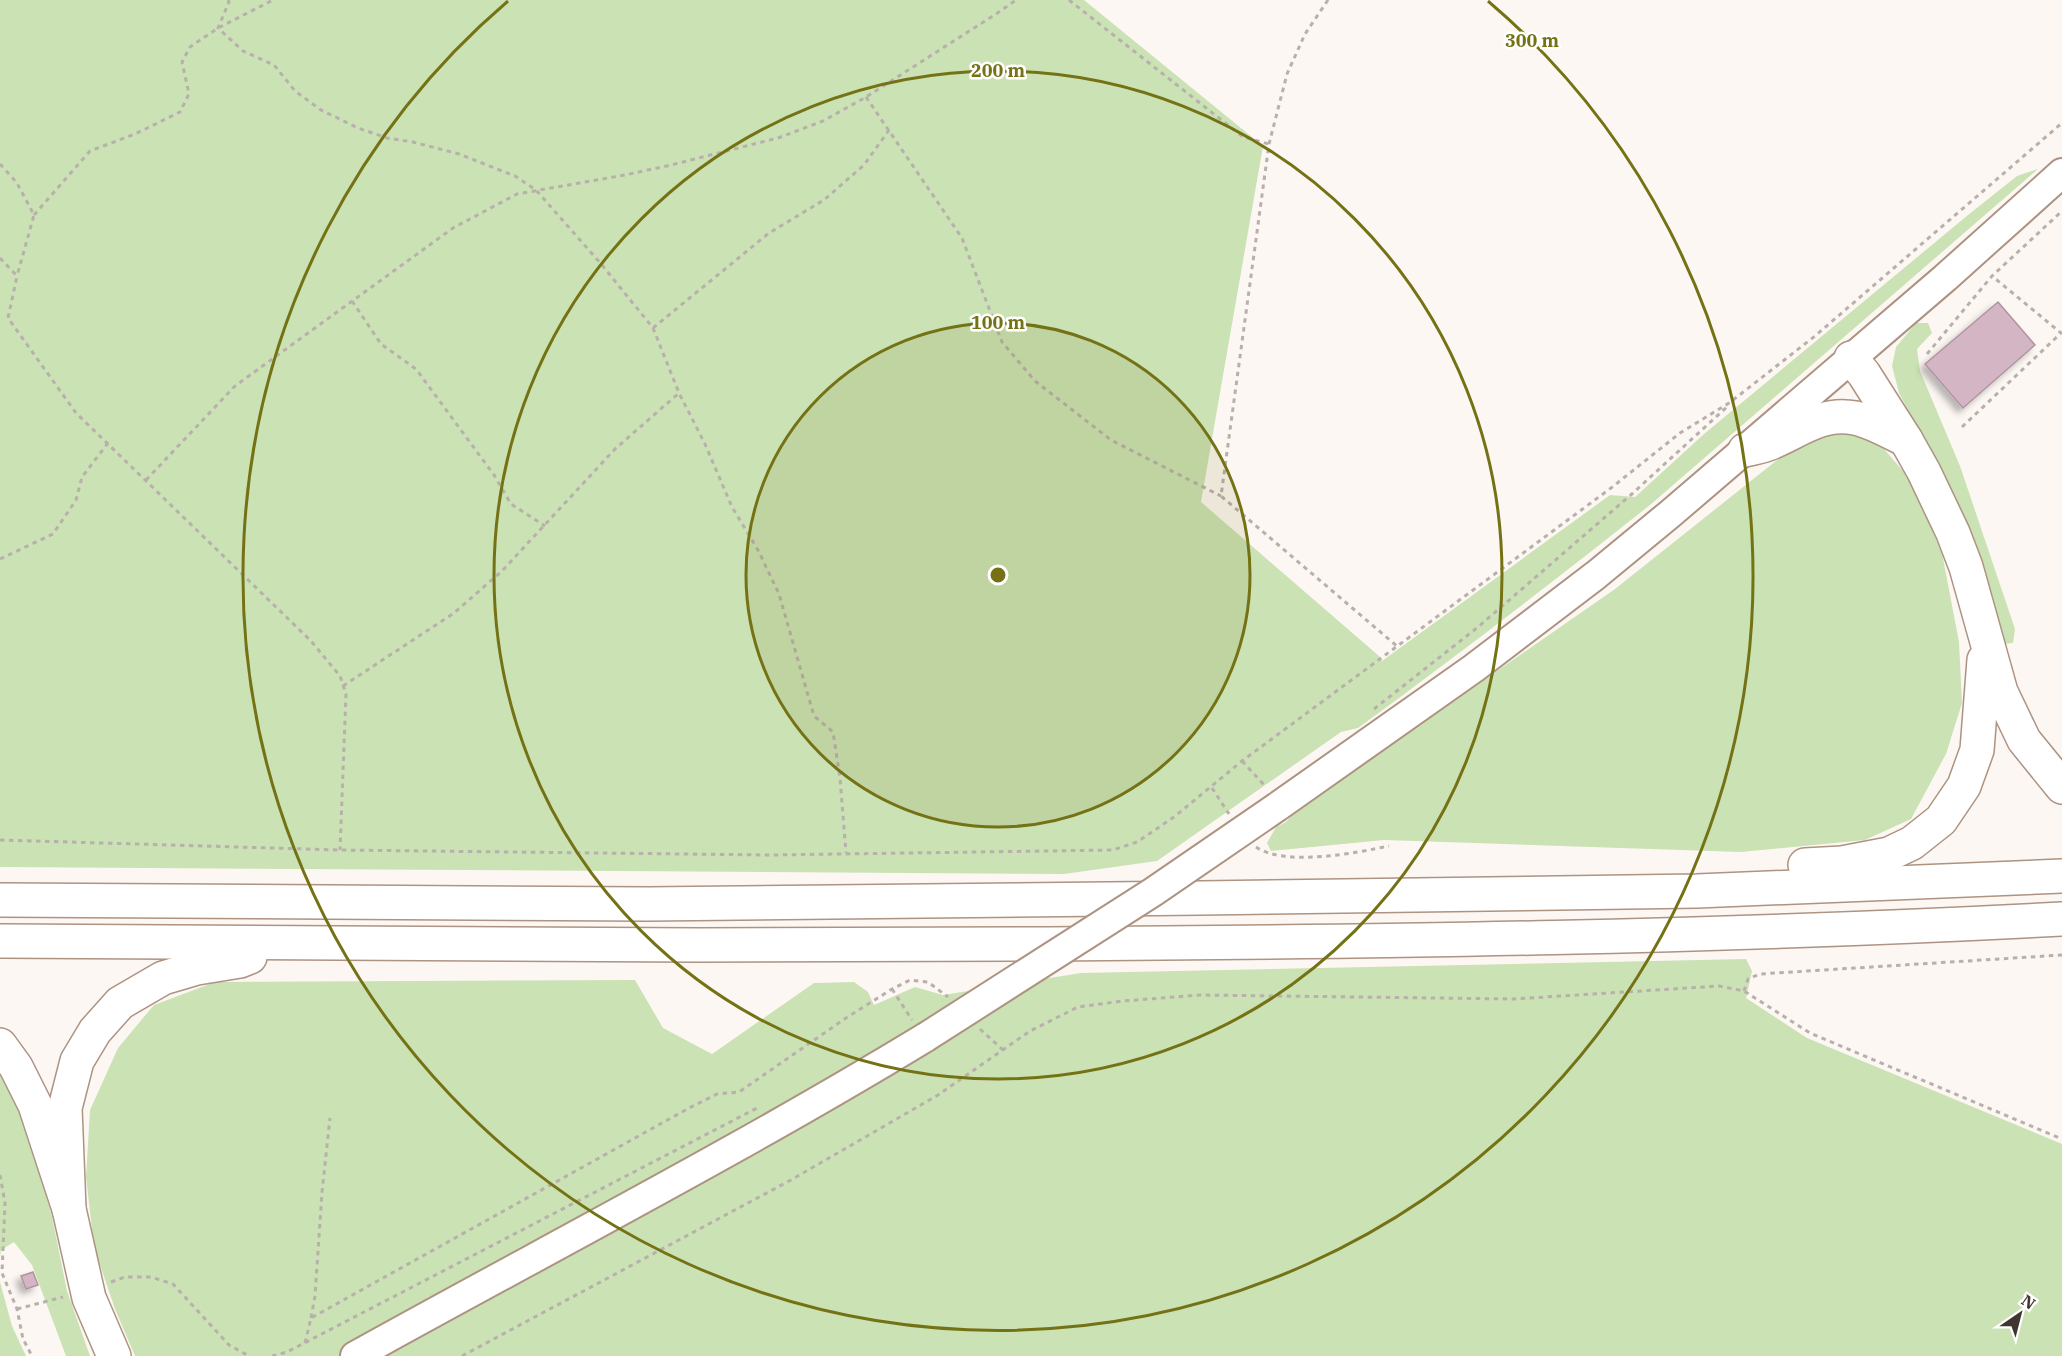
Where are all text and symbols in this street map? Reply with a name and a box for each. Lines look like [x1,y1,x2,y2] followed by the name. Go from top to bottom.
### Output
[1505,29,1560,52] text: 300 m
[971,59,1026,82] text: 200 m
[971,311,1026,334] text: 100 m
[988,565,1008,585] centre of rings
[1990,1284,2050,1344] north arrow
[2018,1290,2040,1314] text: N

